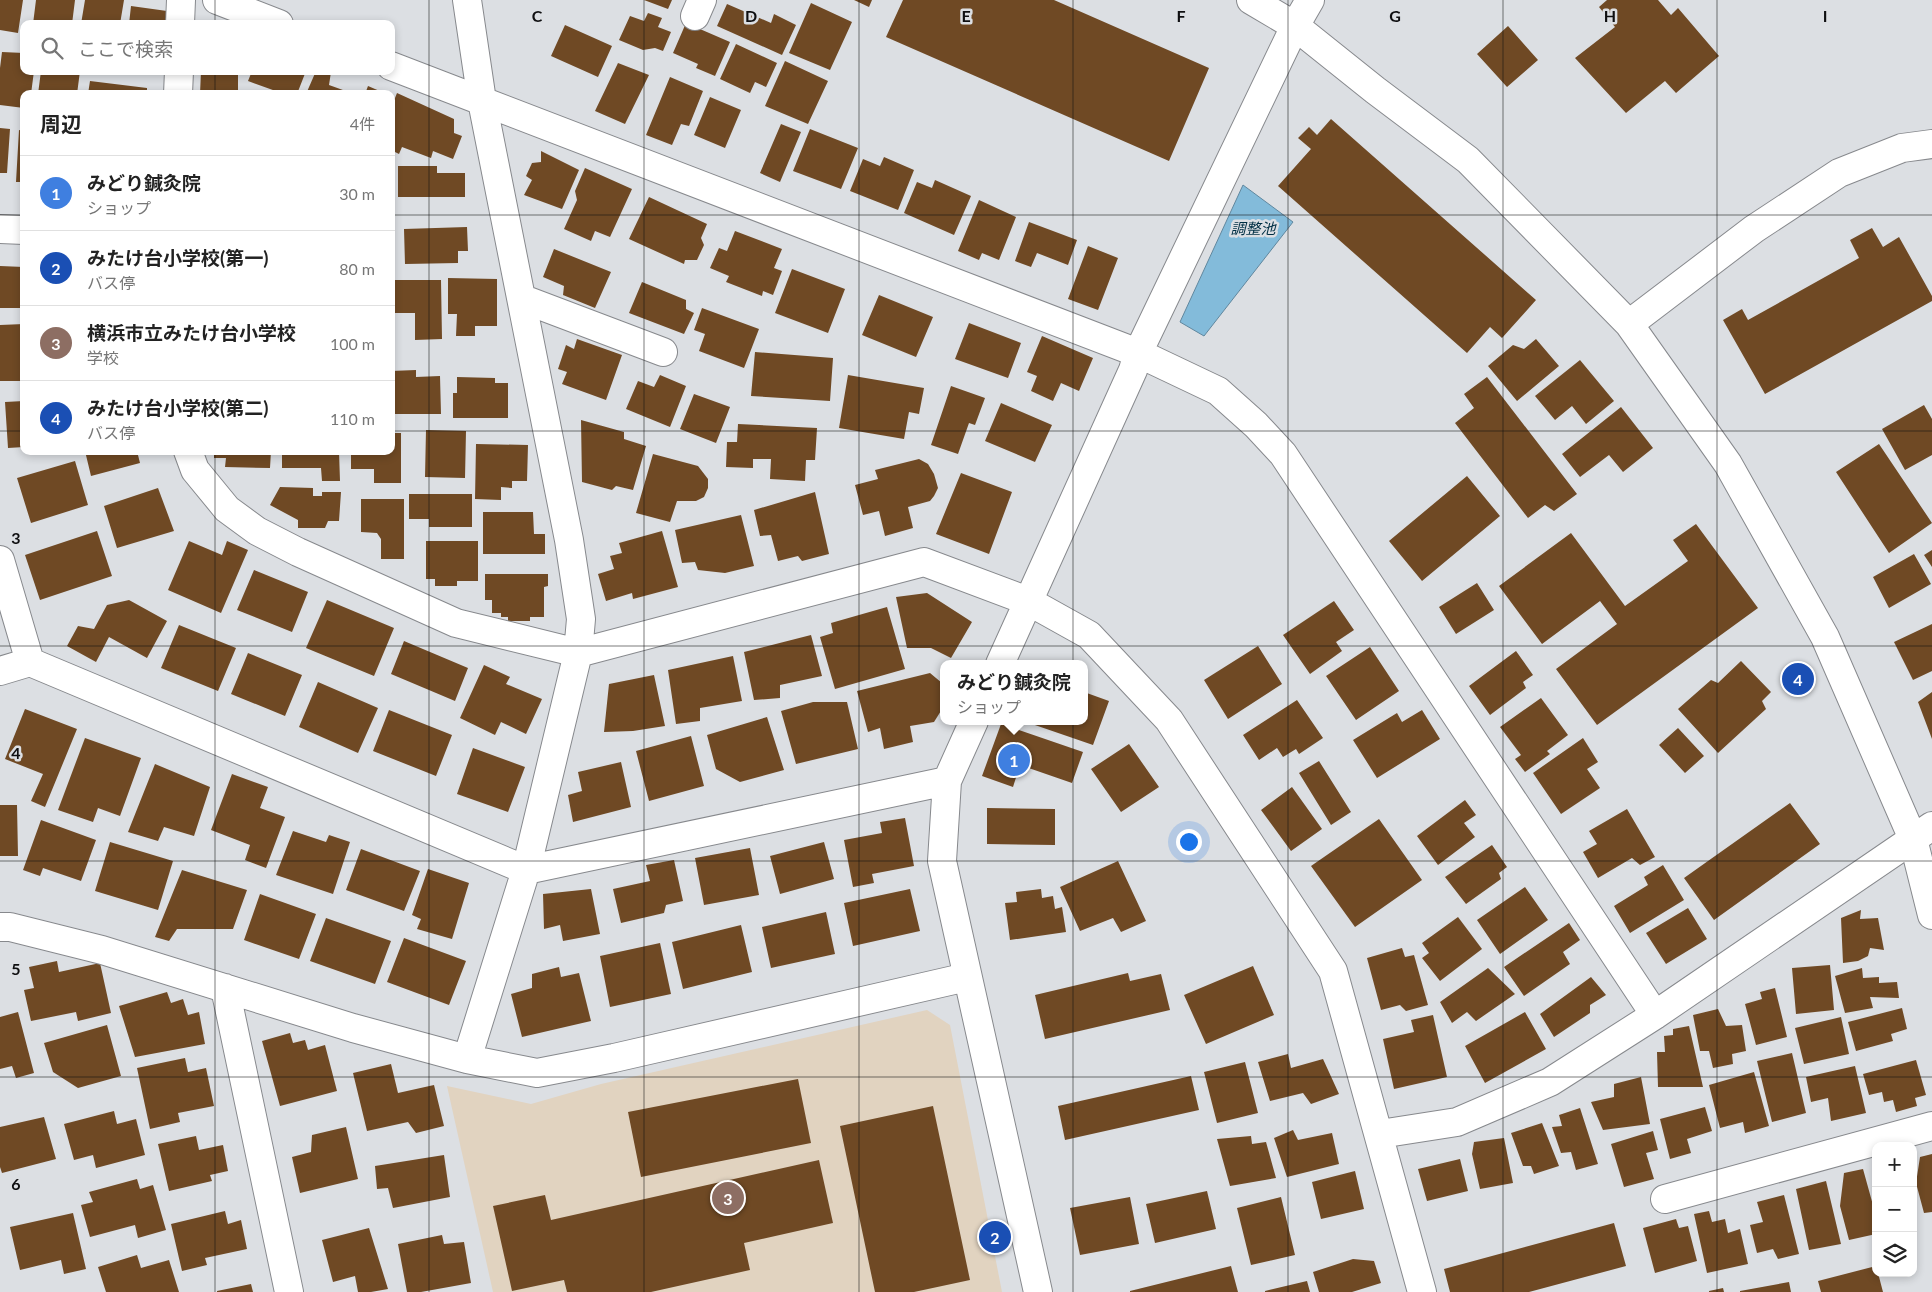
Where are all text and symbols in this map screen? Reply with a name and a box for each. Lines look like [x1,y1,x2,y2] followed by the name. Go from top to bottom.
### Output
[532,6,543,25] text: C
[745,6,757,25] text: D
[961,6,971,25] text: E
[1176,6,1186,25] text: F
[1389,6,1401,25] text: G
[1604,6,1616,25] text: H
[1823,6,1827,25] text: I
[20,20,395,75] search box
[38,34,66,62] icon: search
[78,37,173,60] text: ここで検索
[40,111,82,136] text: 周辺
[350,114,375,133] text: 4件
[87,171,201,194] text: みどり鍼灸院
[51,184,61,203] text: 1
[339,184,375,203] text: 30 m
[87,198,151,217] text: ショップ
[1230,219,1277,237] water label: 調整池
[87,246,268,269] text: みたけ台小学校(第一)
[51,259,61,278] text: 2
[339,259,375,278] text: 80 m
[87,273,135,292] text: バス停
[87,321,296,344] text: 横浜市立みたけ台小学校
[51,334,61,353] text: 3
[330,334,375,353] text: 100 m
[87,348,119,367] text: 学校
[87,396,268,419] text: みたけ台小学校(第二)
[51,409,61,428] text: 4
[330,409,375,428] text: 110 m
[87,423,135,442] text: バス停
[11,528,21,547] text: 3
[940,660,1088,725] popup
[1782,660,1814,698] pin: 4
[957,670,1071,693] text: みどり鍼灸院
[957,697,1021,716] text: ショップ
[998,741,1030,779] pin: 1
[11,743,21,762] text: 4
[1176,829,1202,855] your location
[11,959,21,978] text: 5
[1872,1142,1917,1277] map controls
[1872,1142,1917,1187] button: +
[11,1174,21,1193] text: 6
[712,1179,744,1217] pin: 3
[1872,1187,1917,1232] button: −
[979,1218,1011,1256] pin: 2
[1872,1232,1917,1277] button: layers

